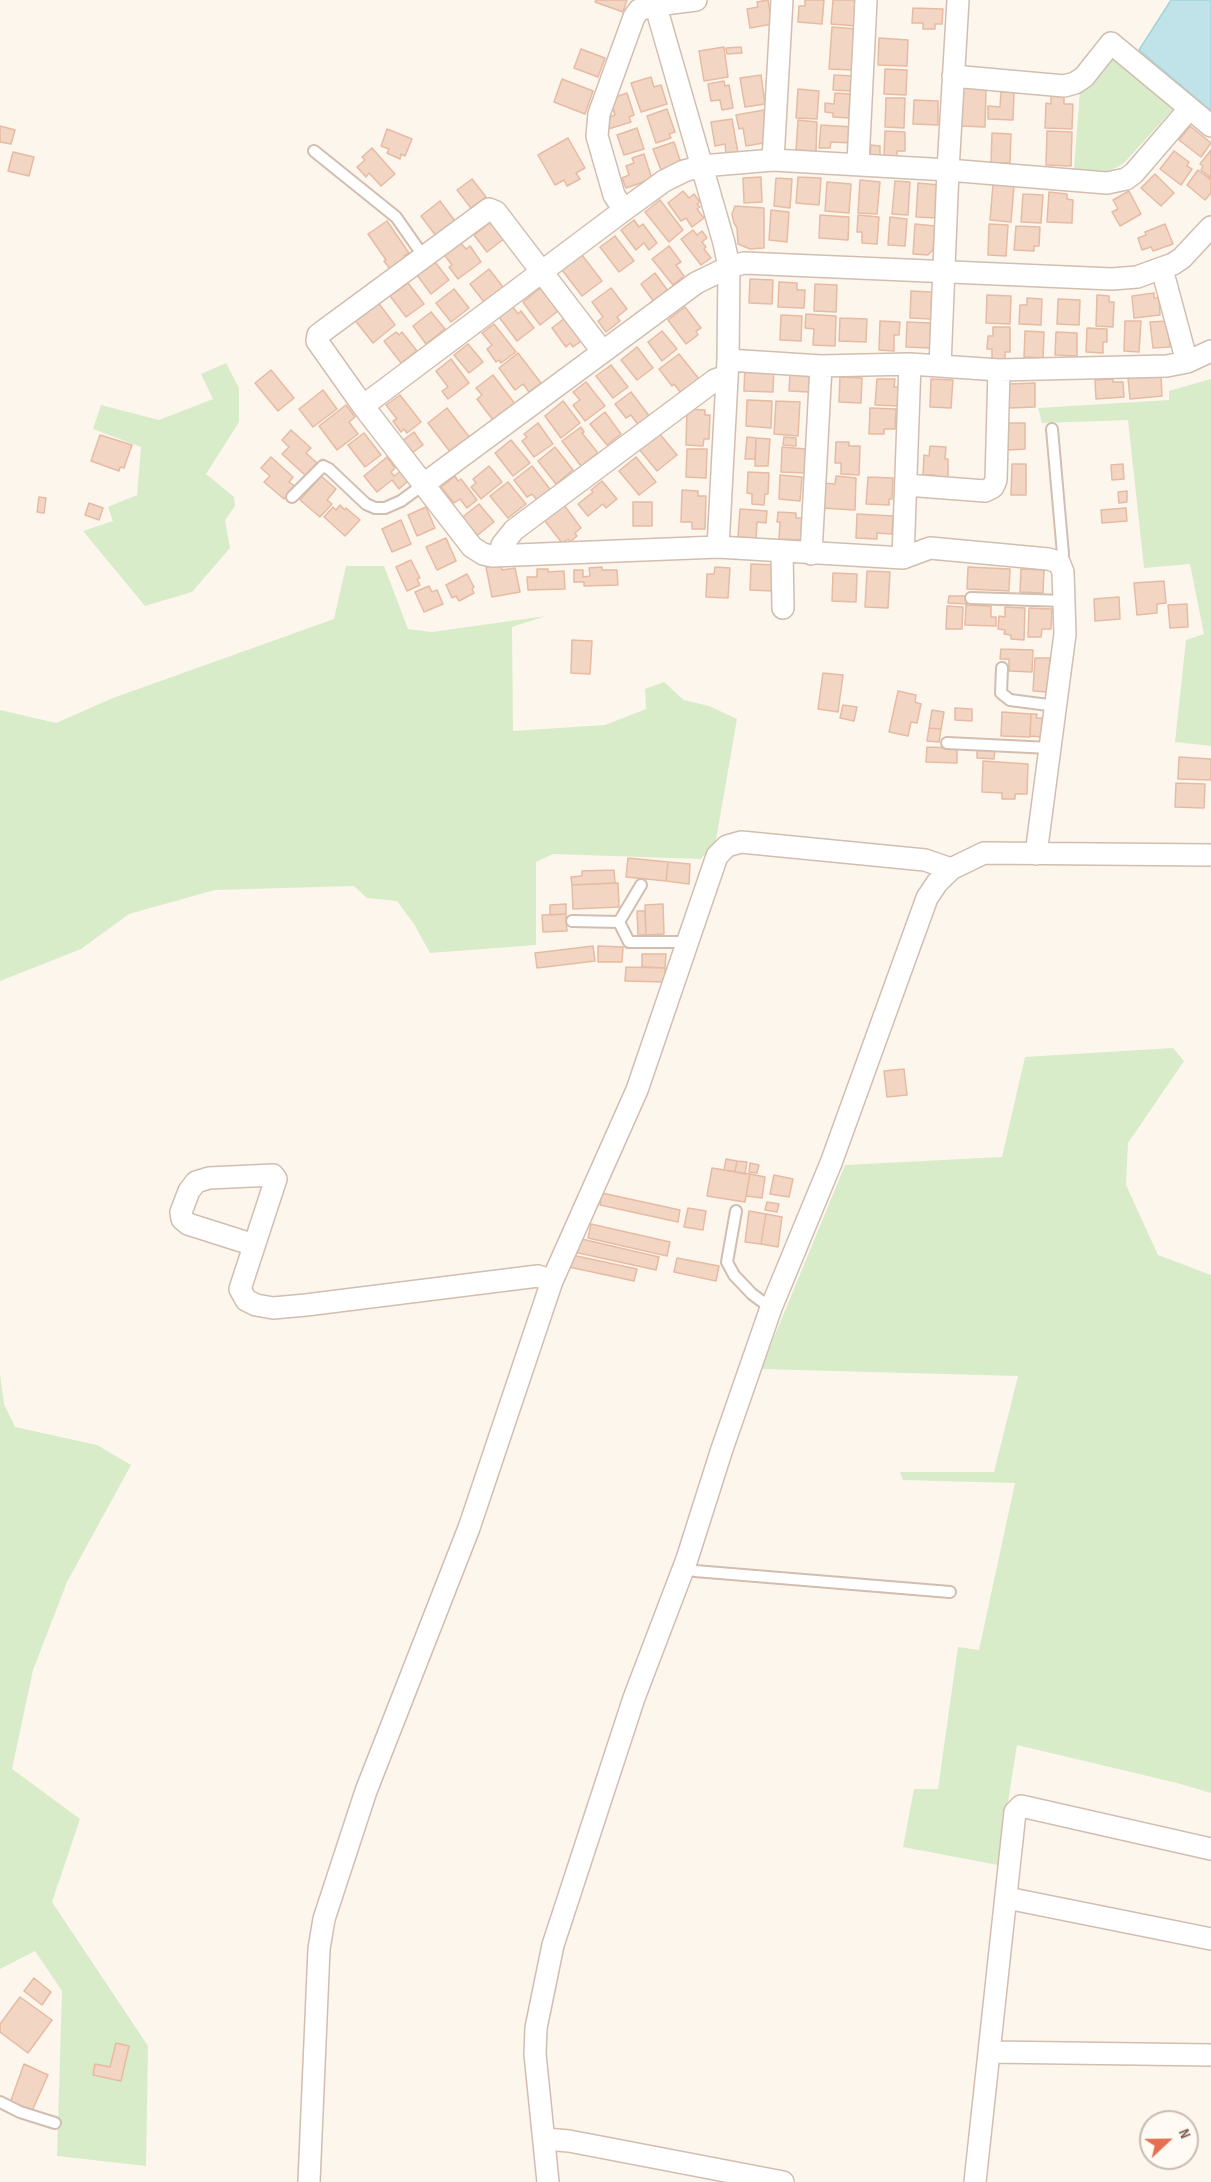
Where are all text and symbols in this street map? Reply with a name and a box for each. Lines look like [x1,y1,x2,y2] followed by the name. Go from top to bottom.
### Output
[1139,2110,1199,2170] north arrow
[1174,2126,1195,2141] text: N

